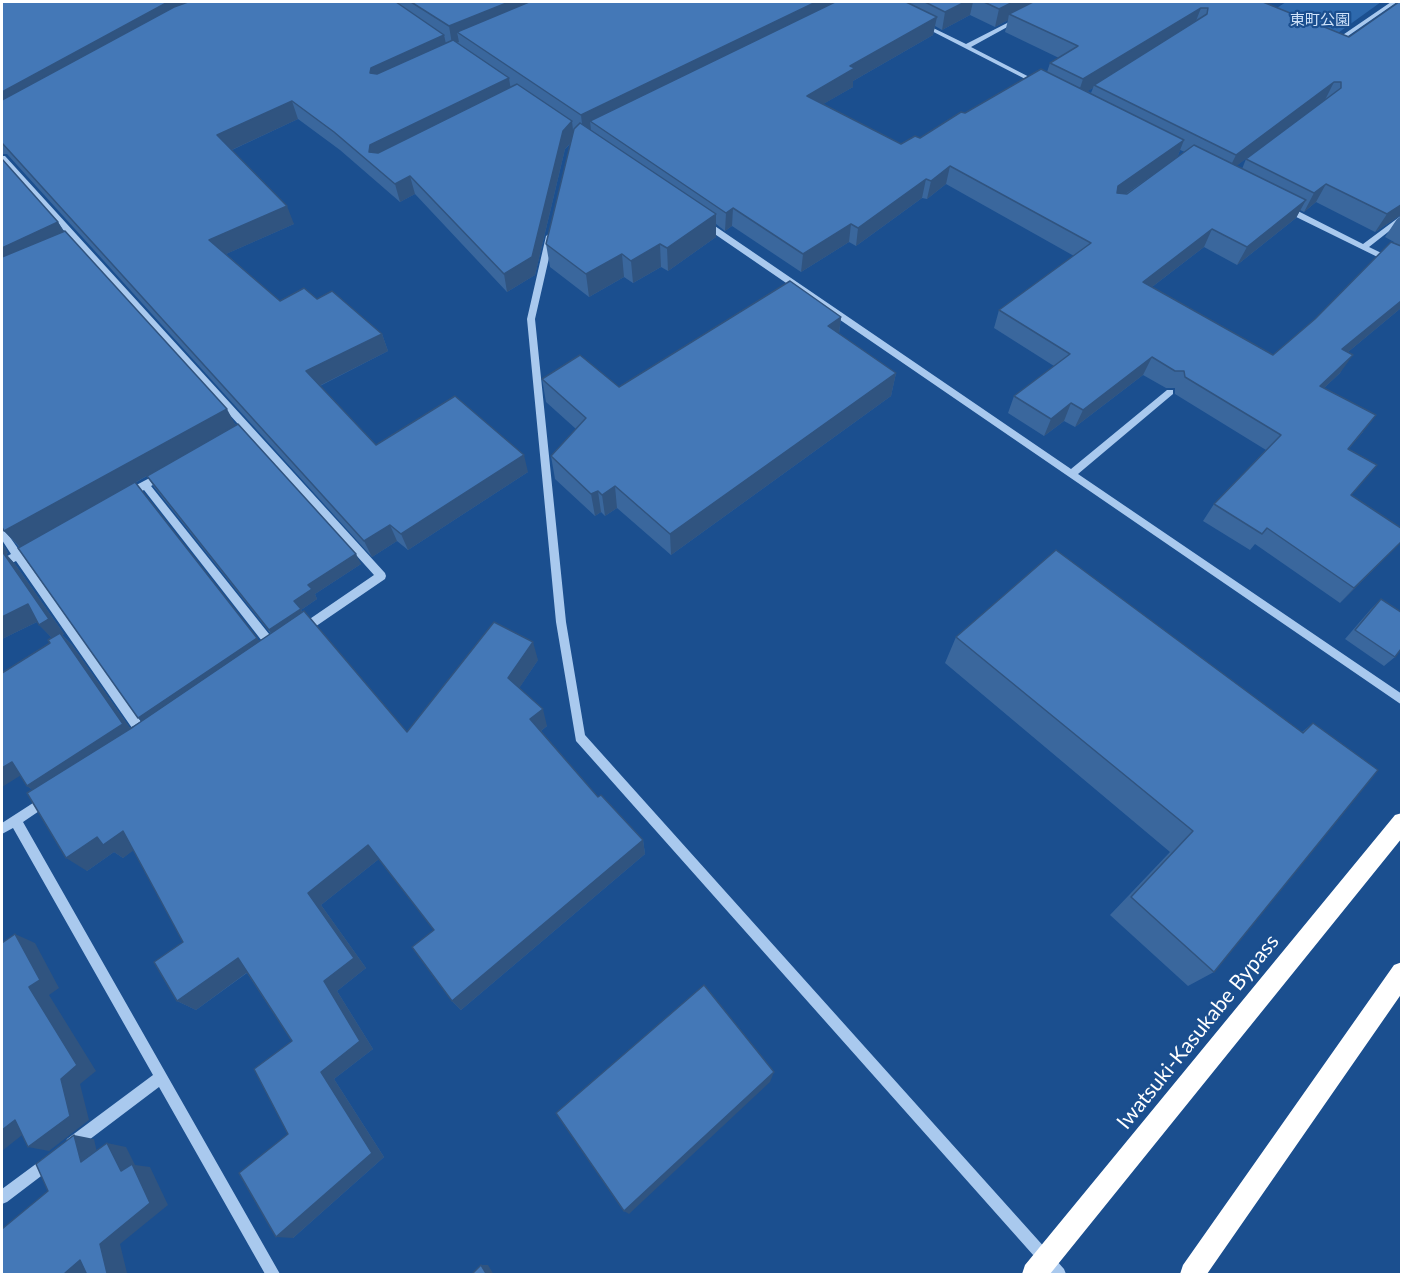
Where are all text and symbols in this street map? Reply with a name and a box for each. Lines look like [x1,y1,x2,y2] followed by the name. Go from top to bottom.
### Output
[1290,11,1350,29] park label: 東町公園
[1112,930,1284,1134] street label: Iwatsuki-Kasukabe Bypass

